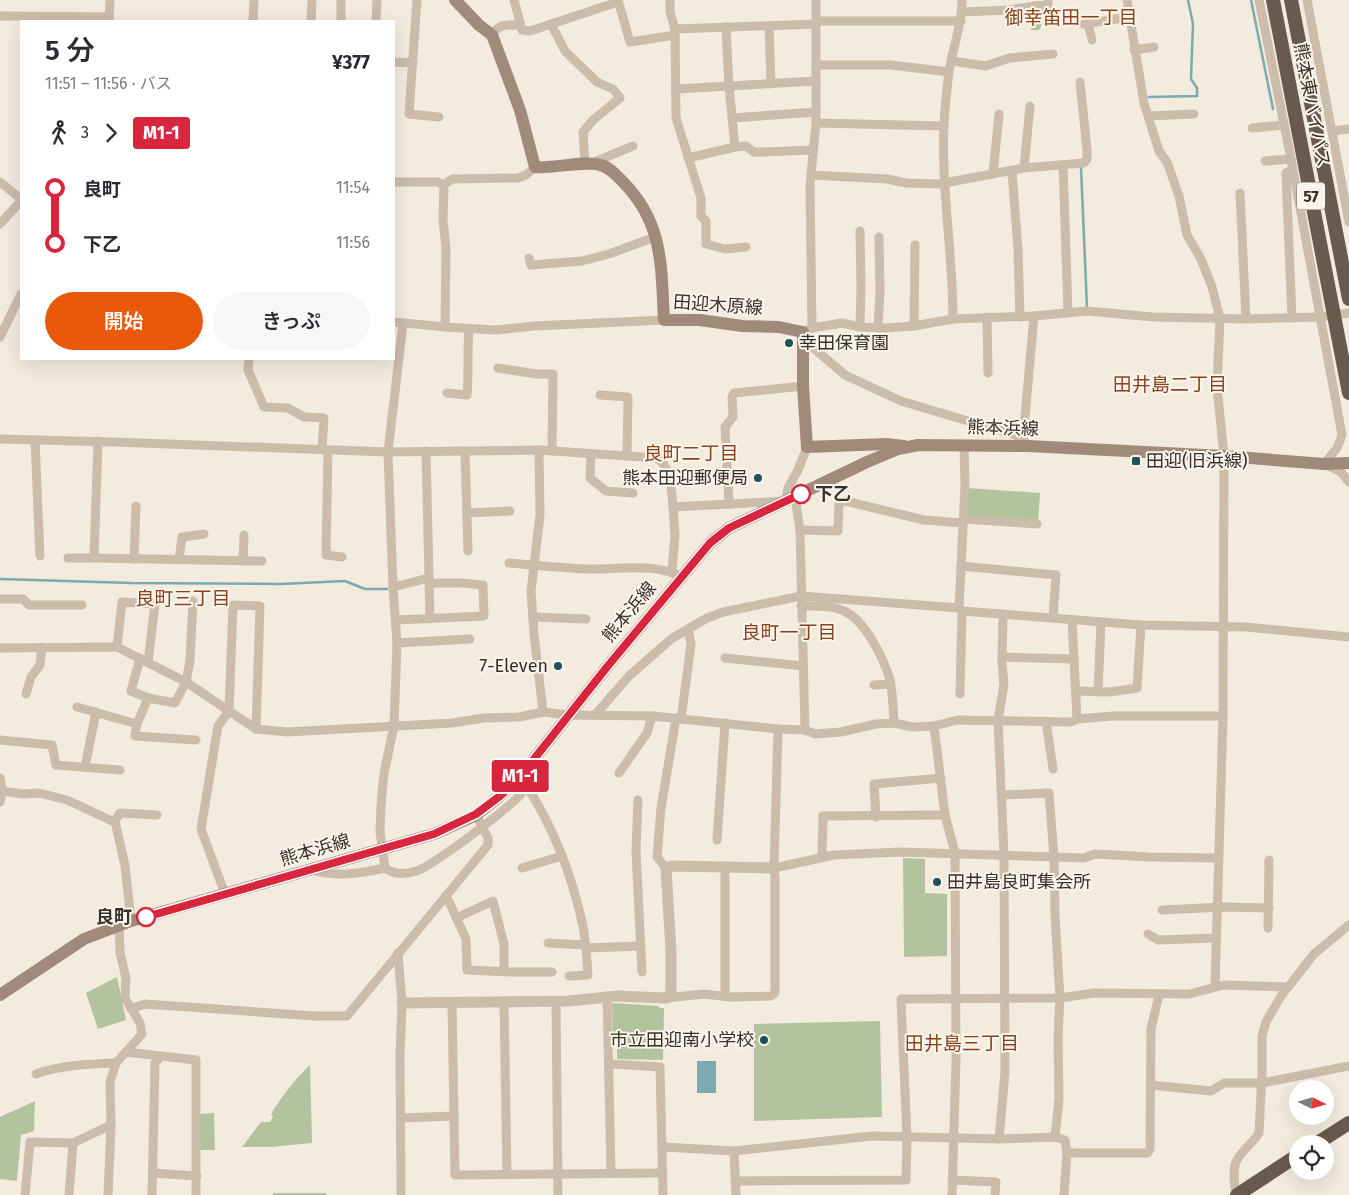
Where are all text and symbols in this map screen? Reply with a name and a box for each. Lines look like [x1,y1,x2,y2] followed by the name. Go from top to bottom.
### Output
[1004,6,1138,29] district label: 御幸笛田一丁目
[45,34,95,67] text: 5 分
[1289,41,1335,169] street label: 熊本東バイパス
[332,51,370,74] text: ¥377
[45,74,172,93] text: 11:51 – 11:56 · バス
[45,119,73,147] icon: walk
[97,119,125,147] icon: forward
[143,122,180,144] text: M1-1
[81,123,89,142] text: 3
[83,178,121,201] text: 良町
[336,178,370,197] text: 11:54
[1297,182,1325,210] road number: 57
[83,233,121,256] text: 下乙
[336,233,370,252] text: 11:56
[672,291,764,319] street label: 田迎木原線
[45,292,203,350] button: 開始
[213,292,370,350] button: きっぷ
[799,332,889,354] place label: 幸田保育園
[783,337,795,349] marker: 幸田保育園
[1113,373,1227,396] district label: 田井島二丁目
[967,416,1039,440] street label: 熊本浜線
[643,442,739,465] district label: 良町二丁目
[1146,450,1248,472] place label: 田迎(旧浜線)
[1130,455,1142,467] marker: 田迎(旧浜線)
[622,467,748,489] place label: 熊本田迎郵便局
[752,472,764,484] marker: 熊本田迎郵便局
[815,483,851,505] place label: 下乙
[791,484,811,504] marker: 下乙
[597,577,661,647] street label: 熊本浜線
[135,587,231,610] district label: 良町三丁目
[741,621,837,644] district label: 良町一丁目
[479,655,548,677] place label: 7-Eleven
[552,660,564,672] marker: 7-Eleven
[485,760,555,792] line badge: M1-1
[502,765,538,787] text: M1-1
[277,830,353,870] street label: 熊本浜線
[947,871,1091,893] place label: 田井島良町集会所
[931,876,943,888] marker: 田井島良町集会所
[96,906,132,928] place label: 良町
[136,907,156,927] marker: 良町
[610,1029,754,1051] place label: 市立田迎南小学校
[905,1032,1019,1055] district label: 田井島三丁目
[758,1034,770,1046] marker: 市立田迎南小学校
[1289,1080,1334,1125] north arrow
[1289,1080,1334,1180] map controls
[1289,1135,1334,1180] button: locate

